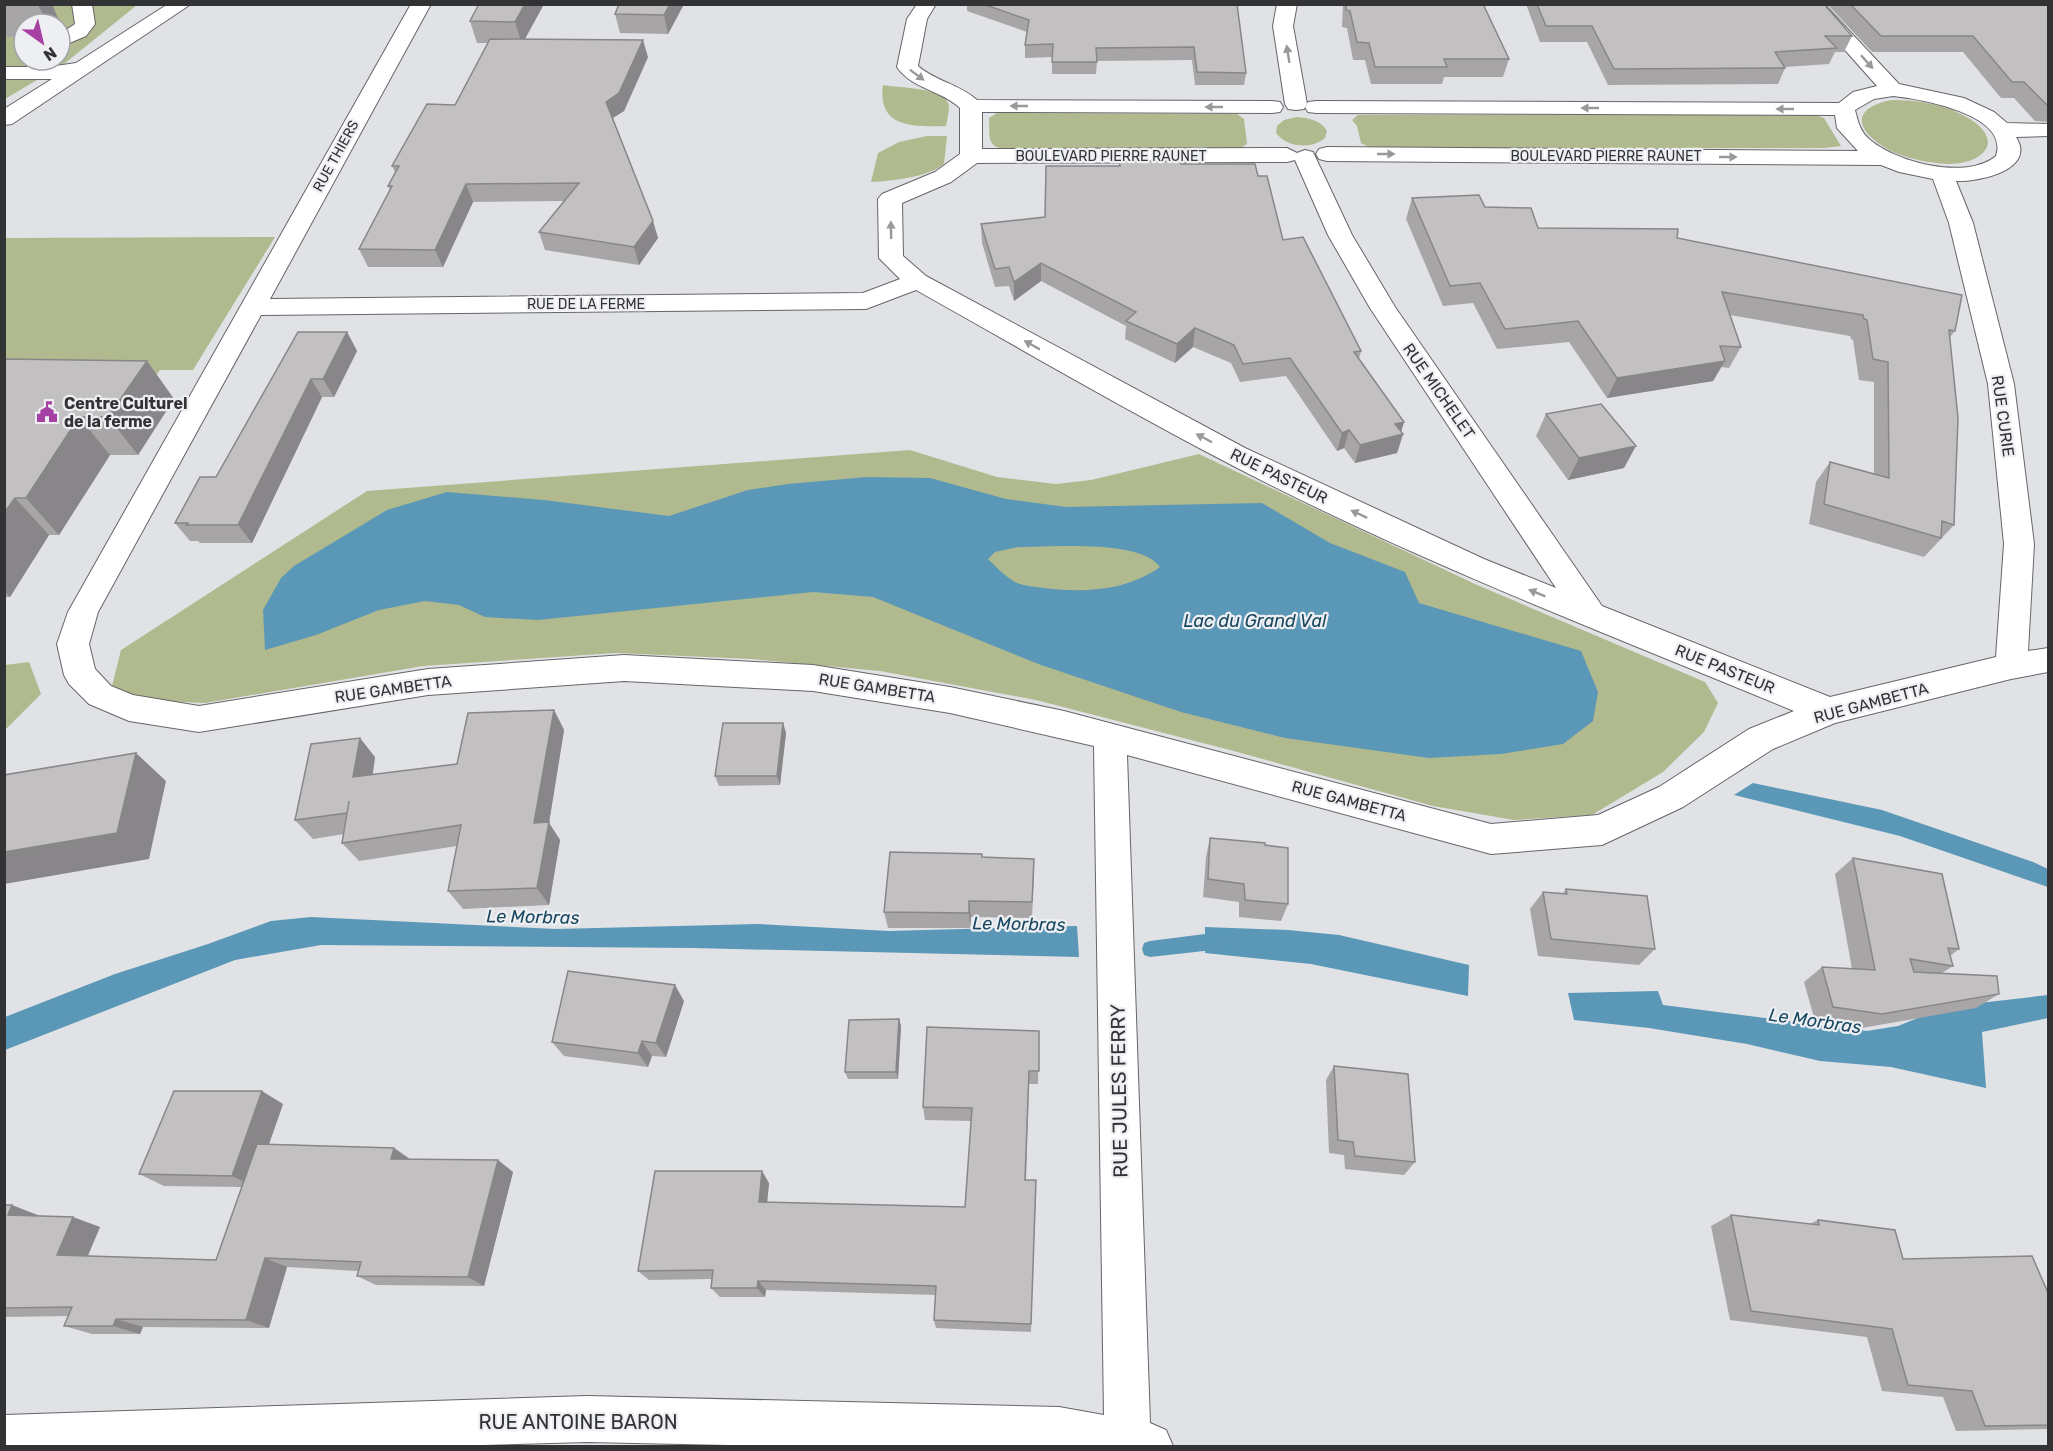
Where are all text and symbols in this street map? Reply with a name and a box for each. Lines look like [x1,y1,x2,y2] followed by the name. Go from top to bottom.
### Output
[12,12,72,72] north arrow
[40,43,60,65] text: N
[1283,45,1292,64] one-way arrow
[1860,54,1873,69] one-way arrow
[909,69,925,81] one-way arrow
[1009,101,1028,111] one-way arrow
[1204,102,1223,112] one-way arrow
[1581,103,1600,113] one-way arrow
[1776,104,1795,114] one-way arrow
[309,117,363,195] street label: RUE THIERS
[1015,148,1207,165] street label: BOULEVARD PIERRE RAUNET
[1510,148,1702,165] street label: BOULEVARD PIERRE RAUNET
[1376,149,1395,159] one-way arrow
[1718,152,1737,162] one-way arrow
[886,220,896,239] one-way arrow
[527,296,645,313] street label: RUE DE LA FERME
[1024,340,1041,350] one-way arrow
[1399,340,1479,442] street label: RUE MICHELET
[1988,374,2018,458] street label: RUE CURIE
[64,394,188,431] place label: Centre Culturel de la ferme
[35,400,59,424] public building icon: Centre Culturel de la ferme
[1195,433,1212,443] one-way arrow
[1227,444,1331,508] street label: RUE PASTEUR
[1350,509,1367,518] one-way arrow
[1528,588,1546,597] one-way arrow
[1184,610,1327,632] water label: Lac du Grand Val
[1672,640,1778,698] street label: RUE PASTEUR
[817,669,937,707] street label: RUE GAMBETTA
[333,671,453,707] street label: RUE GAMBETTA
[1812,679,1931,727] street label: RUE GAMBETTA
[1290,777,1409,825] street label: RUE GAMBETTA
[486,905,580,929] water label: Le Morbras
[972,912,1066,936] water label: Le Morbras
[1105,1004,1133,1178] street label: RUE JULES FERRY
[1767,1004,1863,1038] water label: Le Morbras
[478,1410,678,1434] street label: RUE ANTOINE BARON

